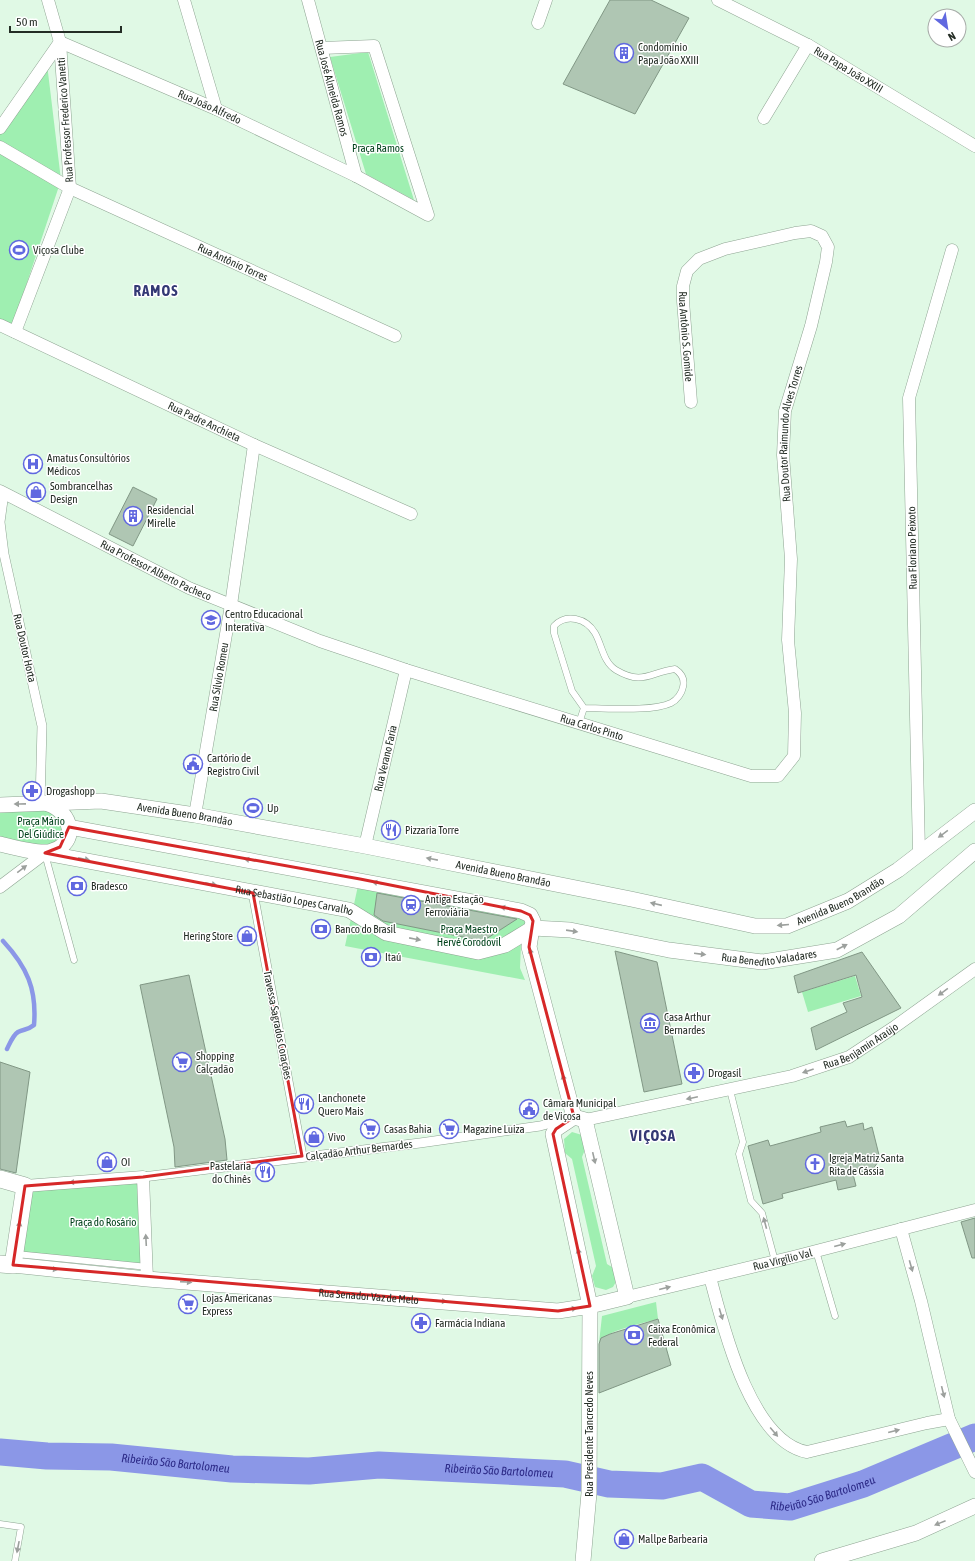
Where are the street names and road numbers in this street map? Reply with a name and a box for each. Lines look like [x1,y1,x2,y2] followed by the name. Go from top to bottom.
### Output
[313,38,351,138] street label: Rua José Almeida Ramos
[812,44,885,95] street label: Rua Papa João XXIII
[55,57,75,183] street label: Rua Professor Frederico Vanetti
[176,87,243,126] street label: Rua João Alfredo
[196,241,270,283] street label: Rua Antônio Torres
[677,291,695,382] street label: Rua Antônio S. Gomide
[777,364,805,502] street label: Rua Doutor Raimundo Alves Torres
[166,399,243,444] street label: Rua Padre Anchieta
[905,506,919,590] street label: Rua Floriano Peixoto
[99,538,213,602] street label: Rua Professor Alberto Pacheco
[11,613,39,683] street label: Rua Doutor Horta
[207,641,230,713] street label: Rua Sílvio Romeu
[559,712,625,742] street label: Rua Carlos Pinto
[372,724,399,793] street label: Rua Verano Faria
[136,800,234,828] street label: Avenida Bueno Brandão
[455,858,552,889] street label: Avenida Bueno Brandão
[795,874,886,927] street label: Avenida Bueno Brandão
[234,883,356,918] street label: Rua Sebastião Lopes Carvalho
[721,947,818,968] street label: Rua Benedito Valadares
[262,969,294,1081] street label: Travessa Sagrados Corações
[821,1020,900,1071] street label: Rua Benjamin Araújo
[305,1137,413,1163] street label: Calçadão Arthur Bernardes
[752,1246,814,1272] street label: Rua Virgílio Val
[318,1286,419,1306] street label: Rua Senador Vaz de Melo
[583,1371,595,1497] street label: Rua Presidente Tancredo Neves

